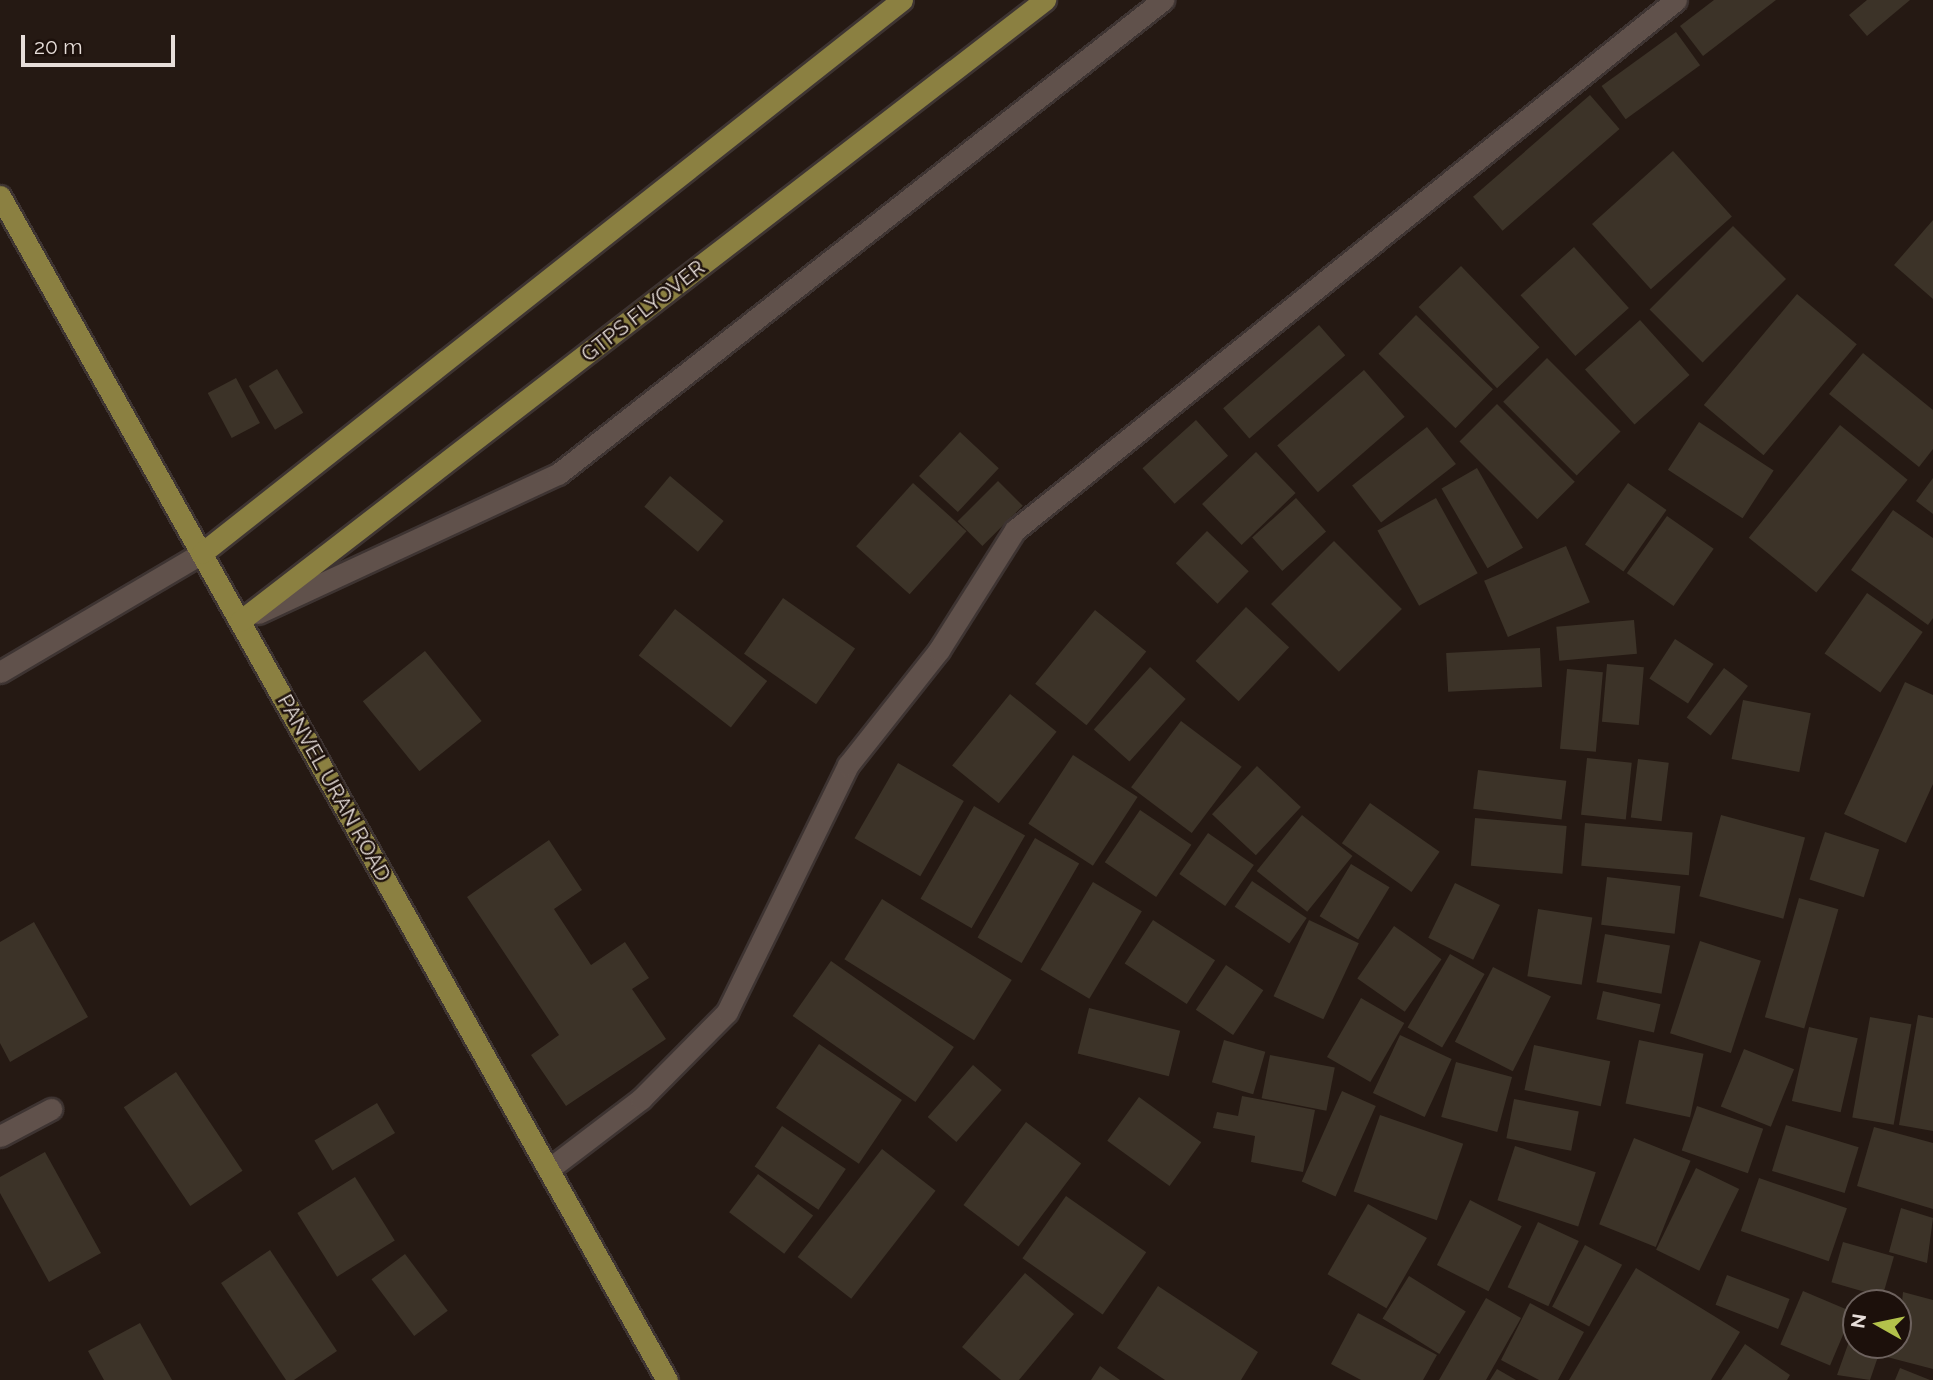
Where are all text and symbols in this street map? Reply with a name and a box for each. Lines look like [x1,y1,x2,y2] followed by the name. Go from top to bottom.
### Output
[24,21,178,65] scale bar
[34,34,82,59] text: 20 m
[576,255,710,367] street label: GTPS FLYOVER
[272,690,396,886] street label: PANVEL URAN ROAD
[1842,1289,1912,1359] north arrow
[1846,1312,1870,1330] text: N

